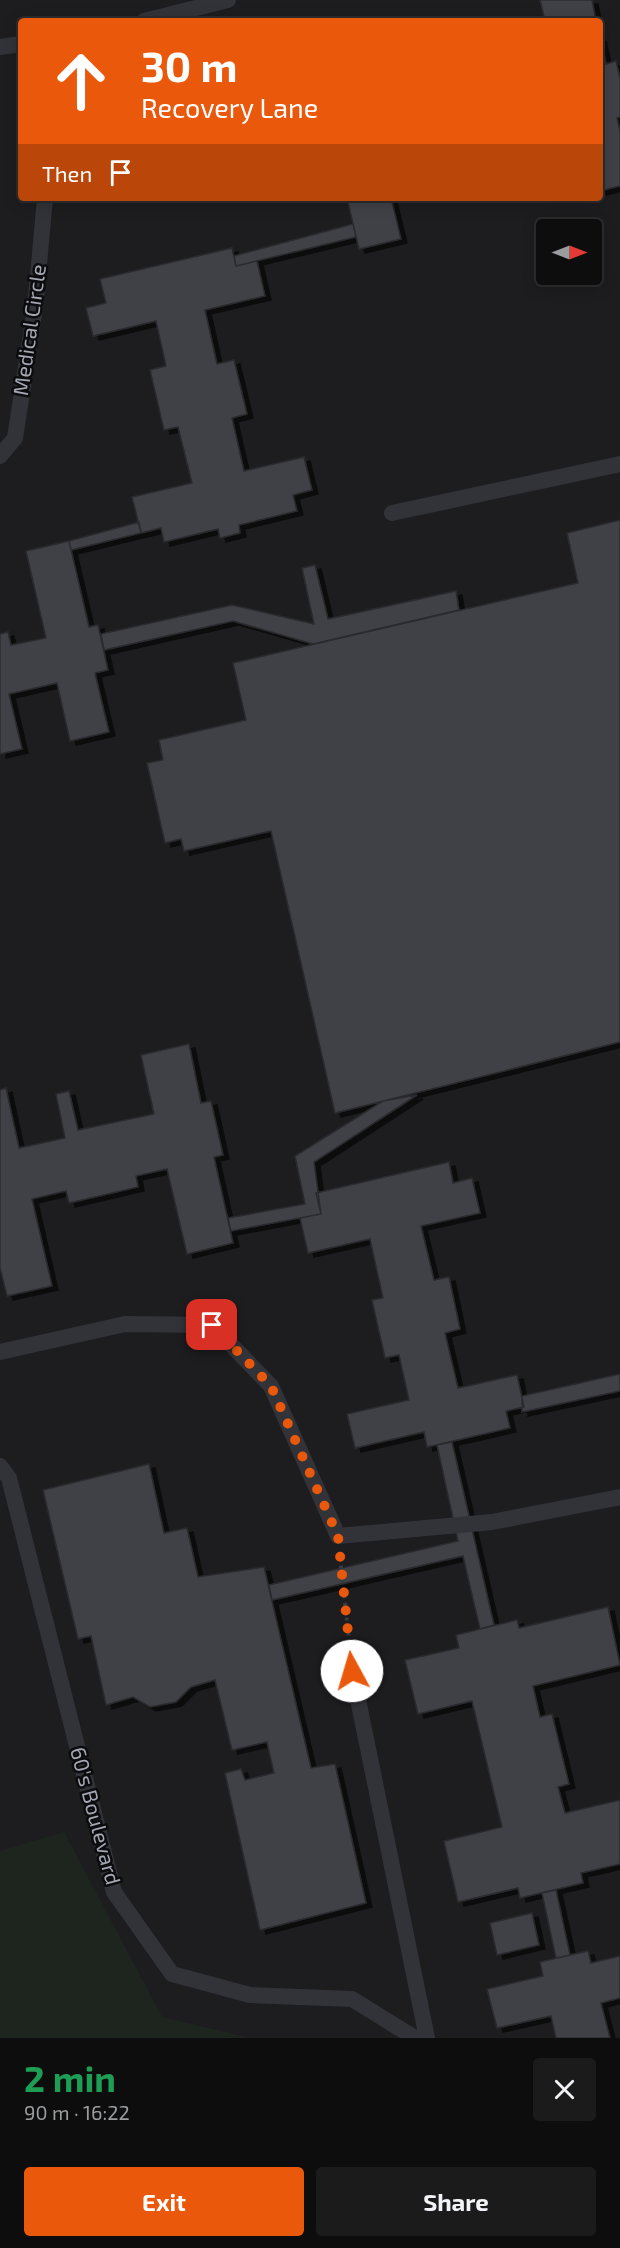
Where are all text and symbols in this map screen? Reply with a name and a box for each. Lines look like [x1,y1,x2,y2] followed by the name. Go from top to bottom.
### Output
[141,40,237,90] text: 30 m
[42,42,120,120] icon: ahead
[141,91,318,123] text: Recovery Lane
[104,156,137,189] icon: arrive
[42,160,92,186] text: Then
[536,219,602,285] north arrow
[536,219,602,285] map controls
[7,263,50,397] street label: Medical Circle
[186,1299,237,1350] pin
[195,1308,228,1341] icon: arrive
[320,1639,384,1703] position arrow
[66,1744,127,1887] street label: 60's Boulevard
[24,2056,116,2099] text: 2 min
[533,2058,596,2121] button: close
[24,2100,130,2124] text: 90 m · 16:22
[24,2167,304,2236] button: Exit
[316,2167,596,2236] button: Share

